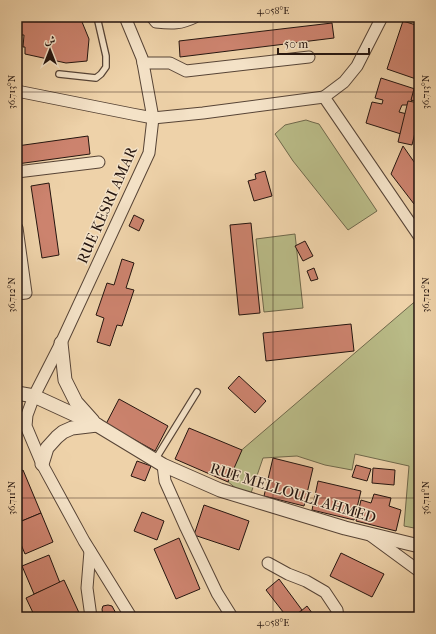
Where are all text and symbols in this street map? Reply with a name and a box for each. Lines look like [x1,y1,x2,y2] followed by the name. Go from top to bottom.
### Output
[257,5,289,17] text: 4.058°E
[30,30,70,70] north arrow
[278,30,369,56] scale bar
[45,34,56,47] text: ش
[284,37,308,51] text: 50 m
[6,74,18,109] text: 36.713°N
[420,74,432,109] text: 36.713°N
[73,143,141,266] street label: RUE KESRI AMAR
[6,277,18,313] text: 36.712°N
[420,277,432,313] text: 36.712°N
[208,459,378,527] street label: RUE MELLOULI AHMED
[6,481,18,515] text: 36.711°N
[420,481,432,515] text: 36.711°N
[257,617,289,629] text: 4.058°E

